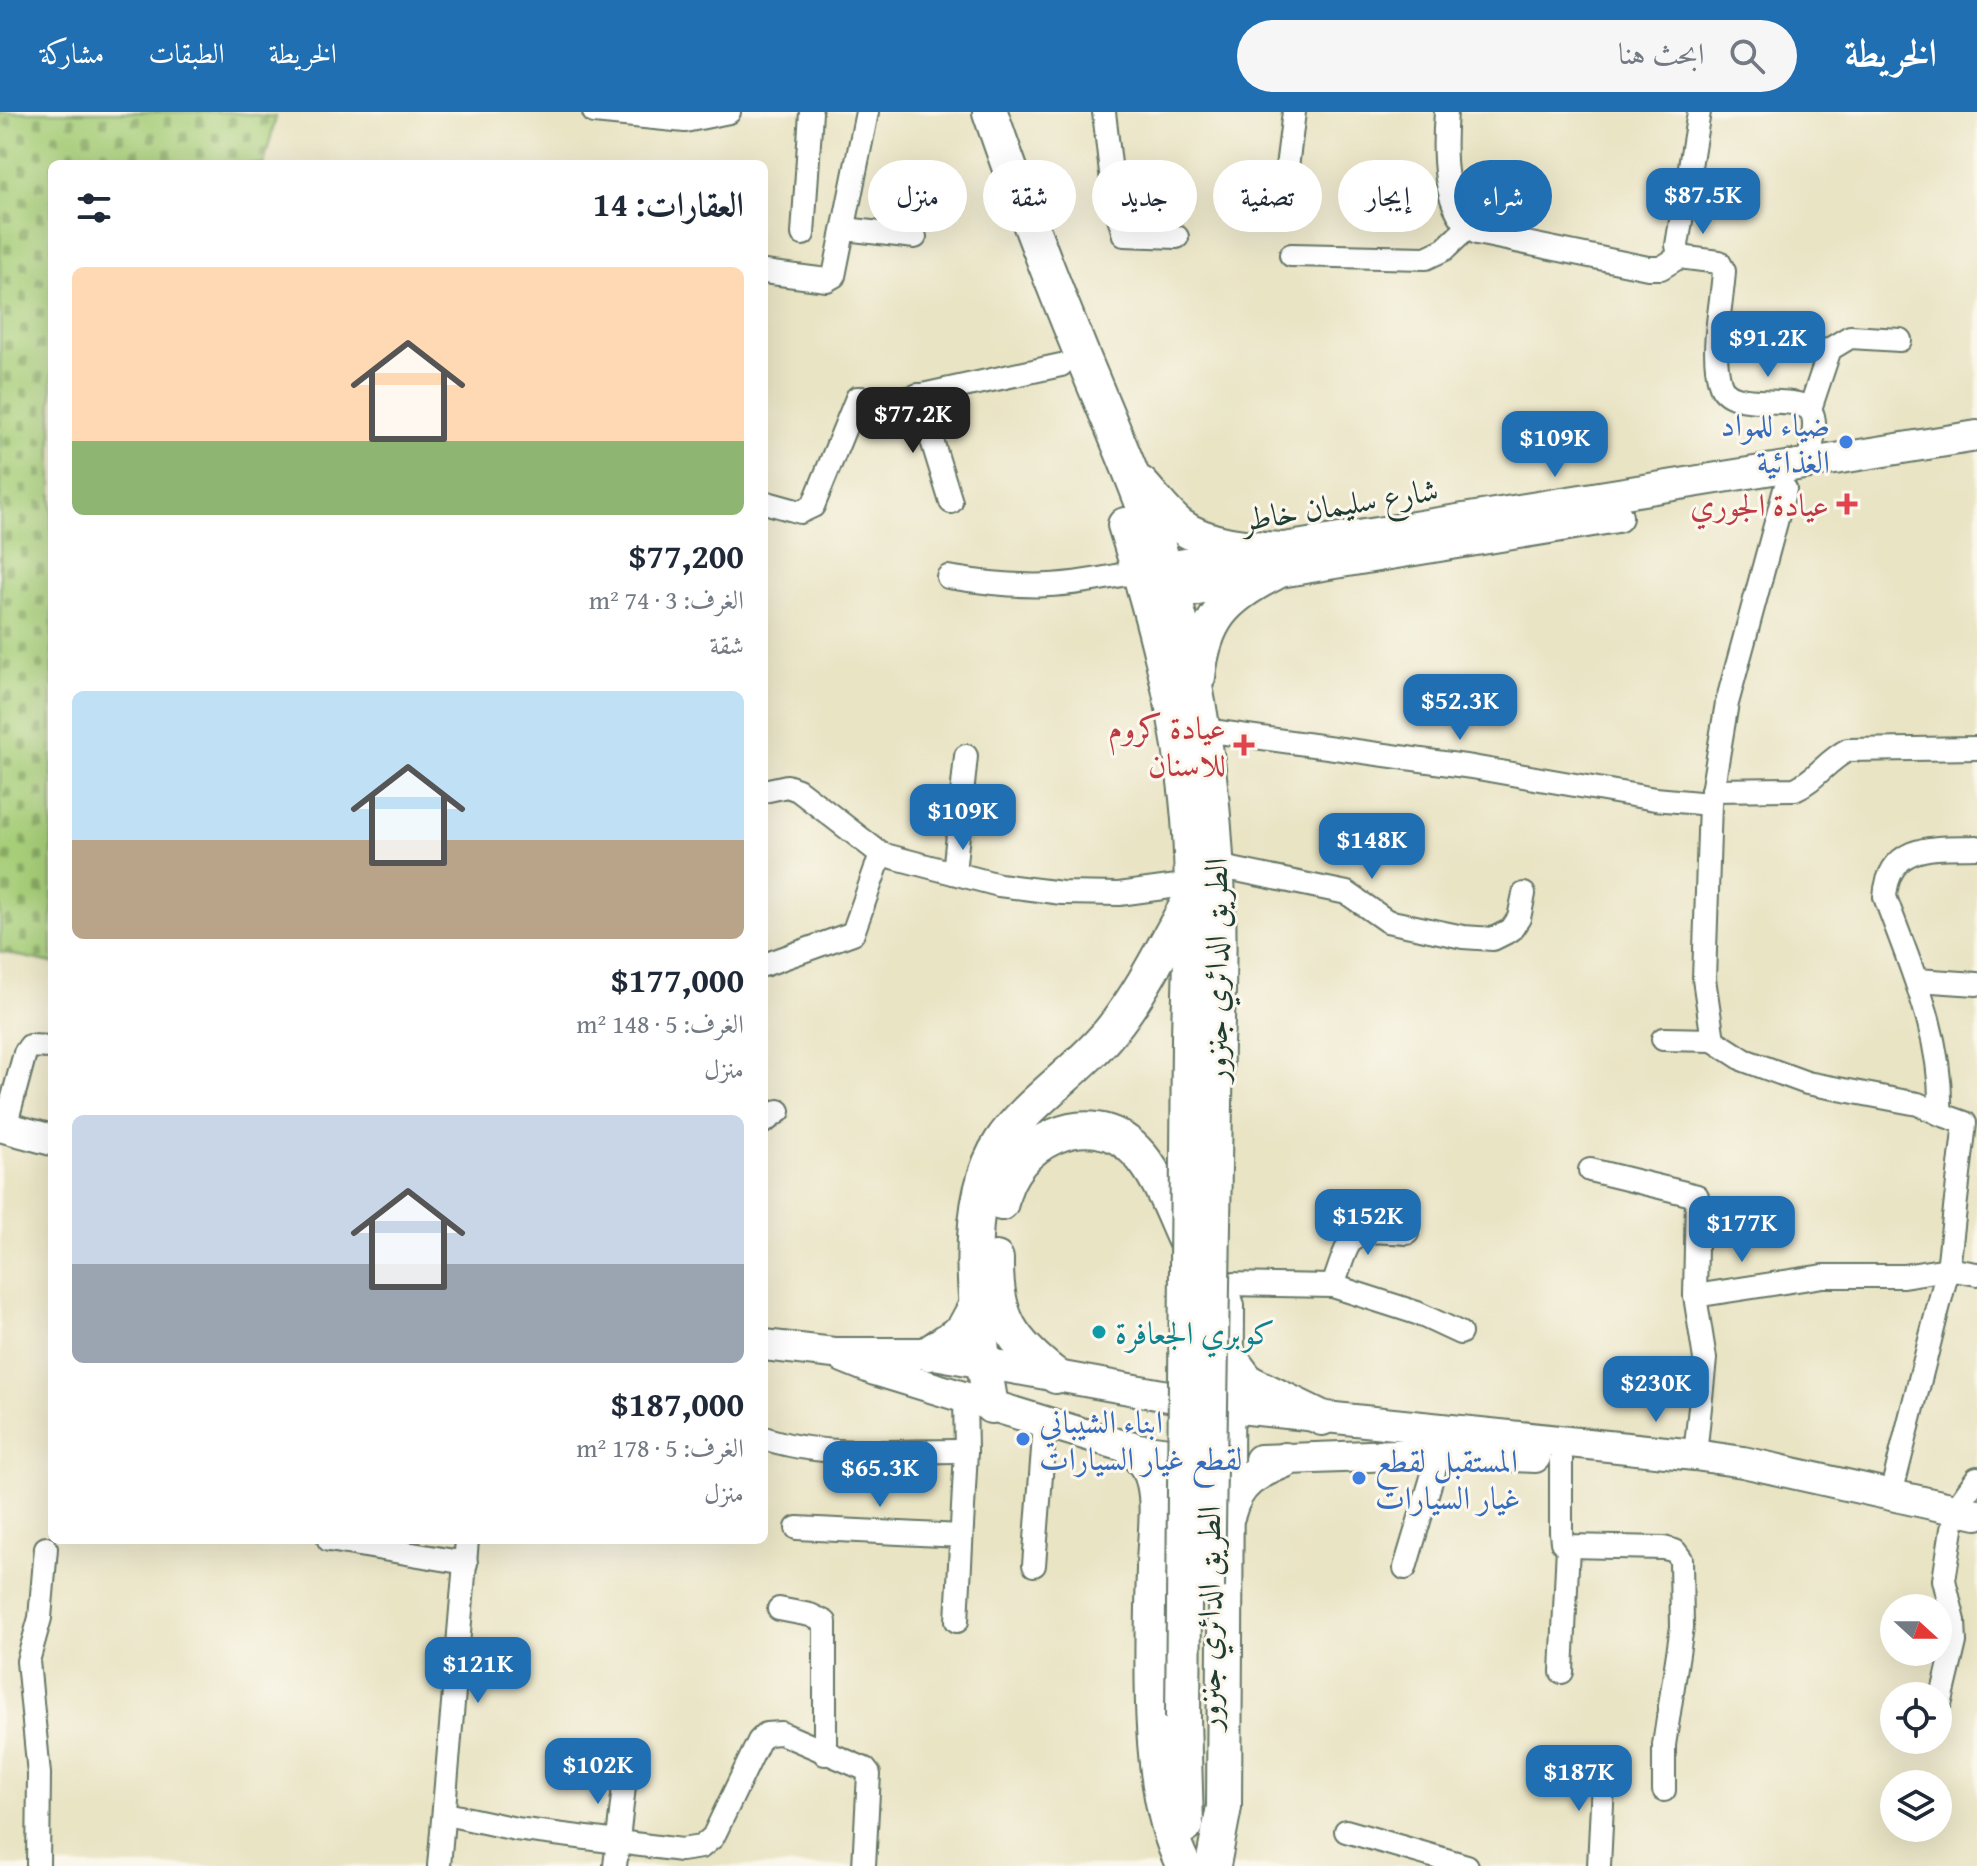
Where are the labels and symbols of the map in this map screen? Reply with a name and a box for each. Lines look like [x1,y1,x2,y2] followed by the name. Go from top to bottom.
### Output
[1638,168,1768,236] pin: $87.5K
[1703,311,1833,379] pin: $91.2K
[848,387,978,455] pin: $77.2K
[1720,401,1830,485] place label: ضياء للمواد الغذائية
[1499,411,1611,479] pin: $109K
[1837,433,1855,451] marker: ضياء للمواد الغذائية
[1235,465,1442,547] street label: شارع سليمان خاطر
[1690,481,1829,530] place label: عيادة الجوري
[1836,493,1858,515] marker: عيادة الجوري
[1395,674,1525,742] pin: $52.3K
[1108,704,1226,788] place label: عيادة كروم للاسنان
[1233,734,1255,756] marker: عيادة كروم للاسنان
[907,784,1019,852] pin: $109K
[1316,813,1428,881] pin: $148K
[1192,858,1241,1085] street label: الطريق الدائري جنزور
[1312,1189,1424,1257] pin: $152K
[1686,1196,1798,1264] pin: $177K
[1115,1309,1275,1358] place label: كوبري الجعافرة
[1090,1323,1108,1341] marker: كوبري الجعافرة
[1600,1356,1712,1424] pin: $230K
[1039,1398,1243,1488] place label: ابناء الشيباني لقطع غيار السيارات
[1014,1430,1032,1448] marker: ابناء الشيباني لقطع غيار السيارات
[1375,1437,1520,1521] place label: المستقبل لقطع غيار السيارات
[815,1441,945,1509] pin: $65.3K
[1350,1469,1368,1487] marker: المستقبل لقطع غيار السيارات
[1185,1506,1234,1733] street label: الطريق الدائري جنزور
[1880,1594,1952,1666] north arrow
[422,1637,534,1705] pin: $121K
[542,1738,654,1806] pin: $102K
[1523,1745,1635,1813] pin: $187K

